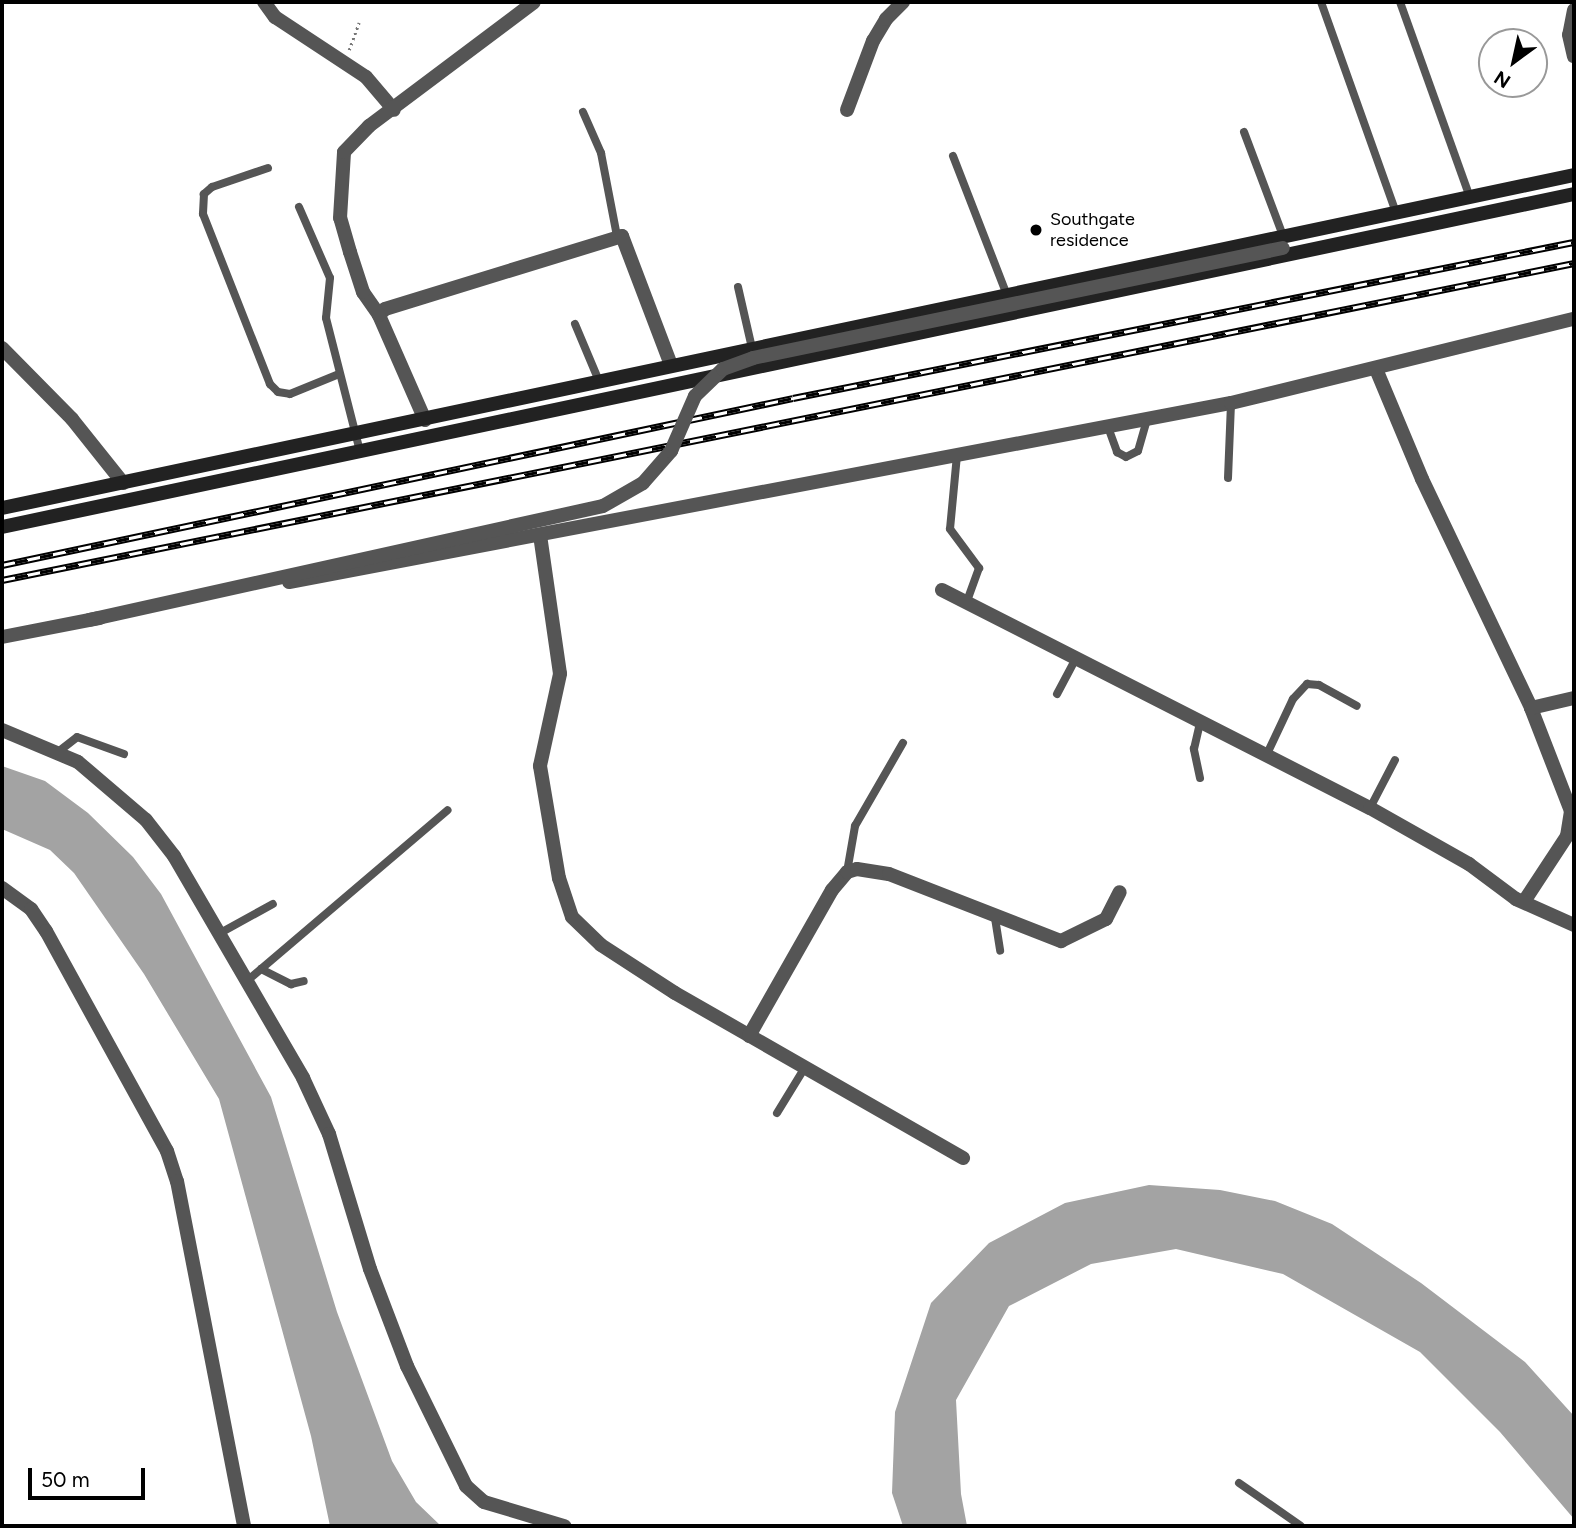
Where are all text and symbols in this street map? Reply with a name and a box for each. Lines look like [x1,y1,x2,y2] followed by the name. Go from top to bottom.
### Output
[1478,28,1548,98] north arrow
[1490,66,1515,93] text: N
[1050,209,1135,252] place label: Southgate residence
[1028,222,1044,238] marker: Southgate residence
[32,1454,149,1498] scale bar
[41,1467,90,1492] text: 50 m

